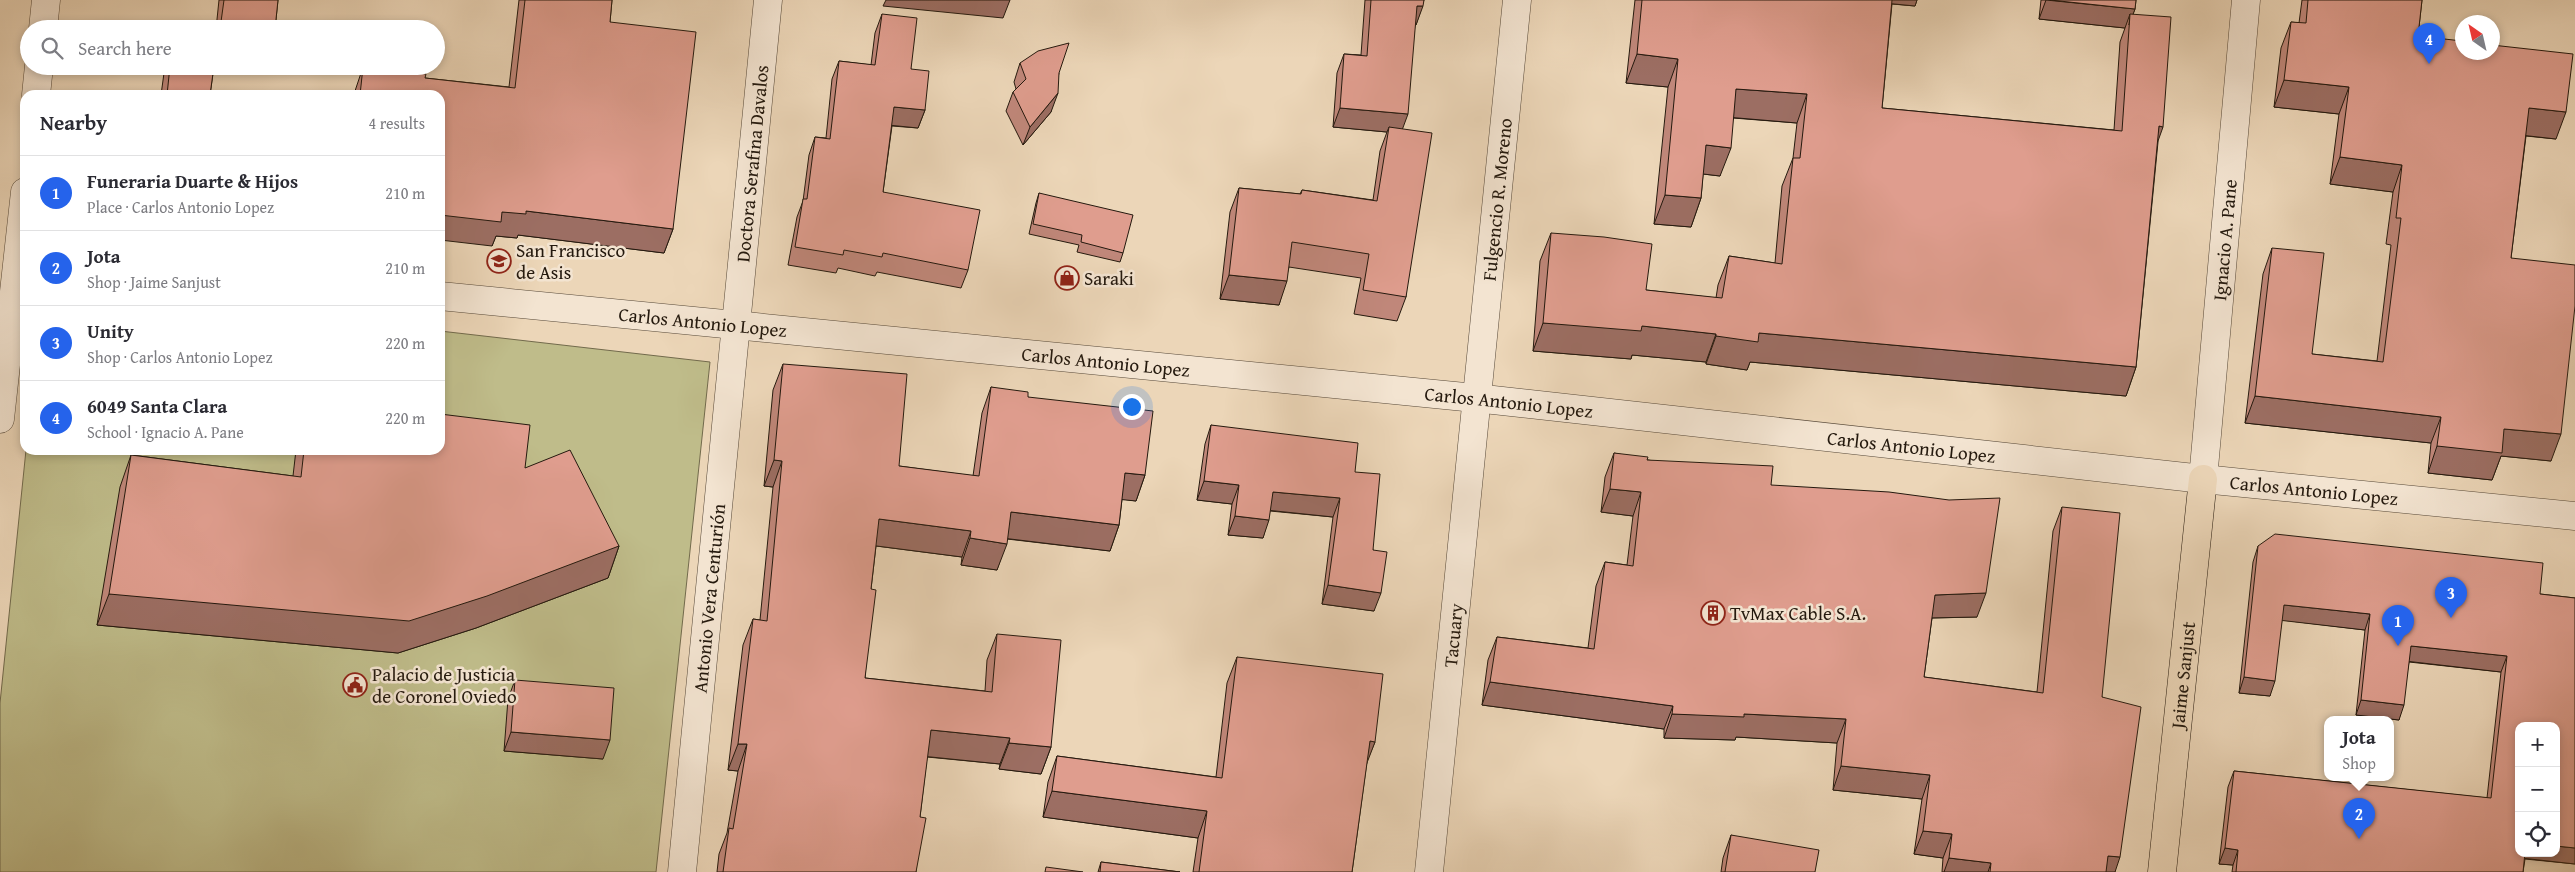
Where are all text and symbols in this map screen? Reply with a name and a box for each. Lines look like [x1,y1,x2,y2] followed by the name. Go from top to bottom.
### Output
[2455,15,2500,60] north arrow
[20,20,445,75] search box
[2413,23,2445,64] pin: 4
[38,34,66,62] icon: search
[78,34,172,62] text: Search here
[728,64,776,263] street label: Doctora Serafina Davalos
[40,107,107,138] text: Nearby
[368,111,425,135] text: 4 results
[1475,117,1519,282] street label: Fulgencio R. Moreno
[87,167,298,195] text: Funeraria Duarte & Hijos
[2205,178,2244,302] street label: Ignacio A. Pane
[52,181,60,205] text: 1
[385,181,425,205] text: 210 m
[87,195,274,219] text: Place · Carlos Antonio Lopez
[516,236,625,286] place label: San Francisco de Asis
[87,242,121,270] text: Jota
[486,248,512,274] school or university icon: San Francisco de Asis
[52,256,60,280] text: 2
[385,256,425,280] text: 210 m
[1084,264,1134,292] place label: Saraki
[1054,265,1080,291] shop icon: Saraki
[87,270,221,294] text: Shop · Jaime Sanjust
[617,300,788,344] street label: Carlos Antonio Lopez
[87,317,134,345] text: Unity
[52,331,60,355] text: 3
[385,331,425,355] text: 220 m
[1020,339,1191,384] street label: Carlos Antonio Lopez
[87,345,272,369] text: Shop · Carlos Antonio Lopez
[1423,379,1594,425] street label: Carlos Antonio Lopez
[87,392,227,420] text: 6049 Santa Clara
[1119,394,1145,420] your location
[52,406,60,430] text: 4
[385,406,425,430] text: 220 m
[87,420,244,444] text: School · Ignacio A. Pane
[1826,423,1997,470] street label: Carlos Antonio Lopez
[2229,468,2399,512] street label: Carlos Antonio Lopez
[686,502,732,694] street label: Antonio Vera Centurión
[2435,577,2467,618] pin: 3
[1730,599,1866,627] place label: TvMax Cable S.A.
[1700,600,1726,626] building icon: TvMax Cable S.A.
[1436,601,1470,668] street label: Tacuary
[2382,605,2414,646] pin: 1
[2163,620,2202,732] street label: Jaime Sanjust
[372,660,517,710] place label: Palacio de Justicia de Coronel Oviedo
[342,672,368,698] public building icon: Palacio de Justicia de Coronel Oviedo
[2324,716,2394,781] popup
[2515,722,2560,857] map controls
[2515,722,2560,767] button: +
[2342,723,2376,751] text: Jota
[2342,751,2376,775] text: Shop
[2515,767,2560,812] button: −
[2343,798,2375,839] pin: 2
[2515,812,2560,857] button: locate

